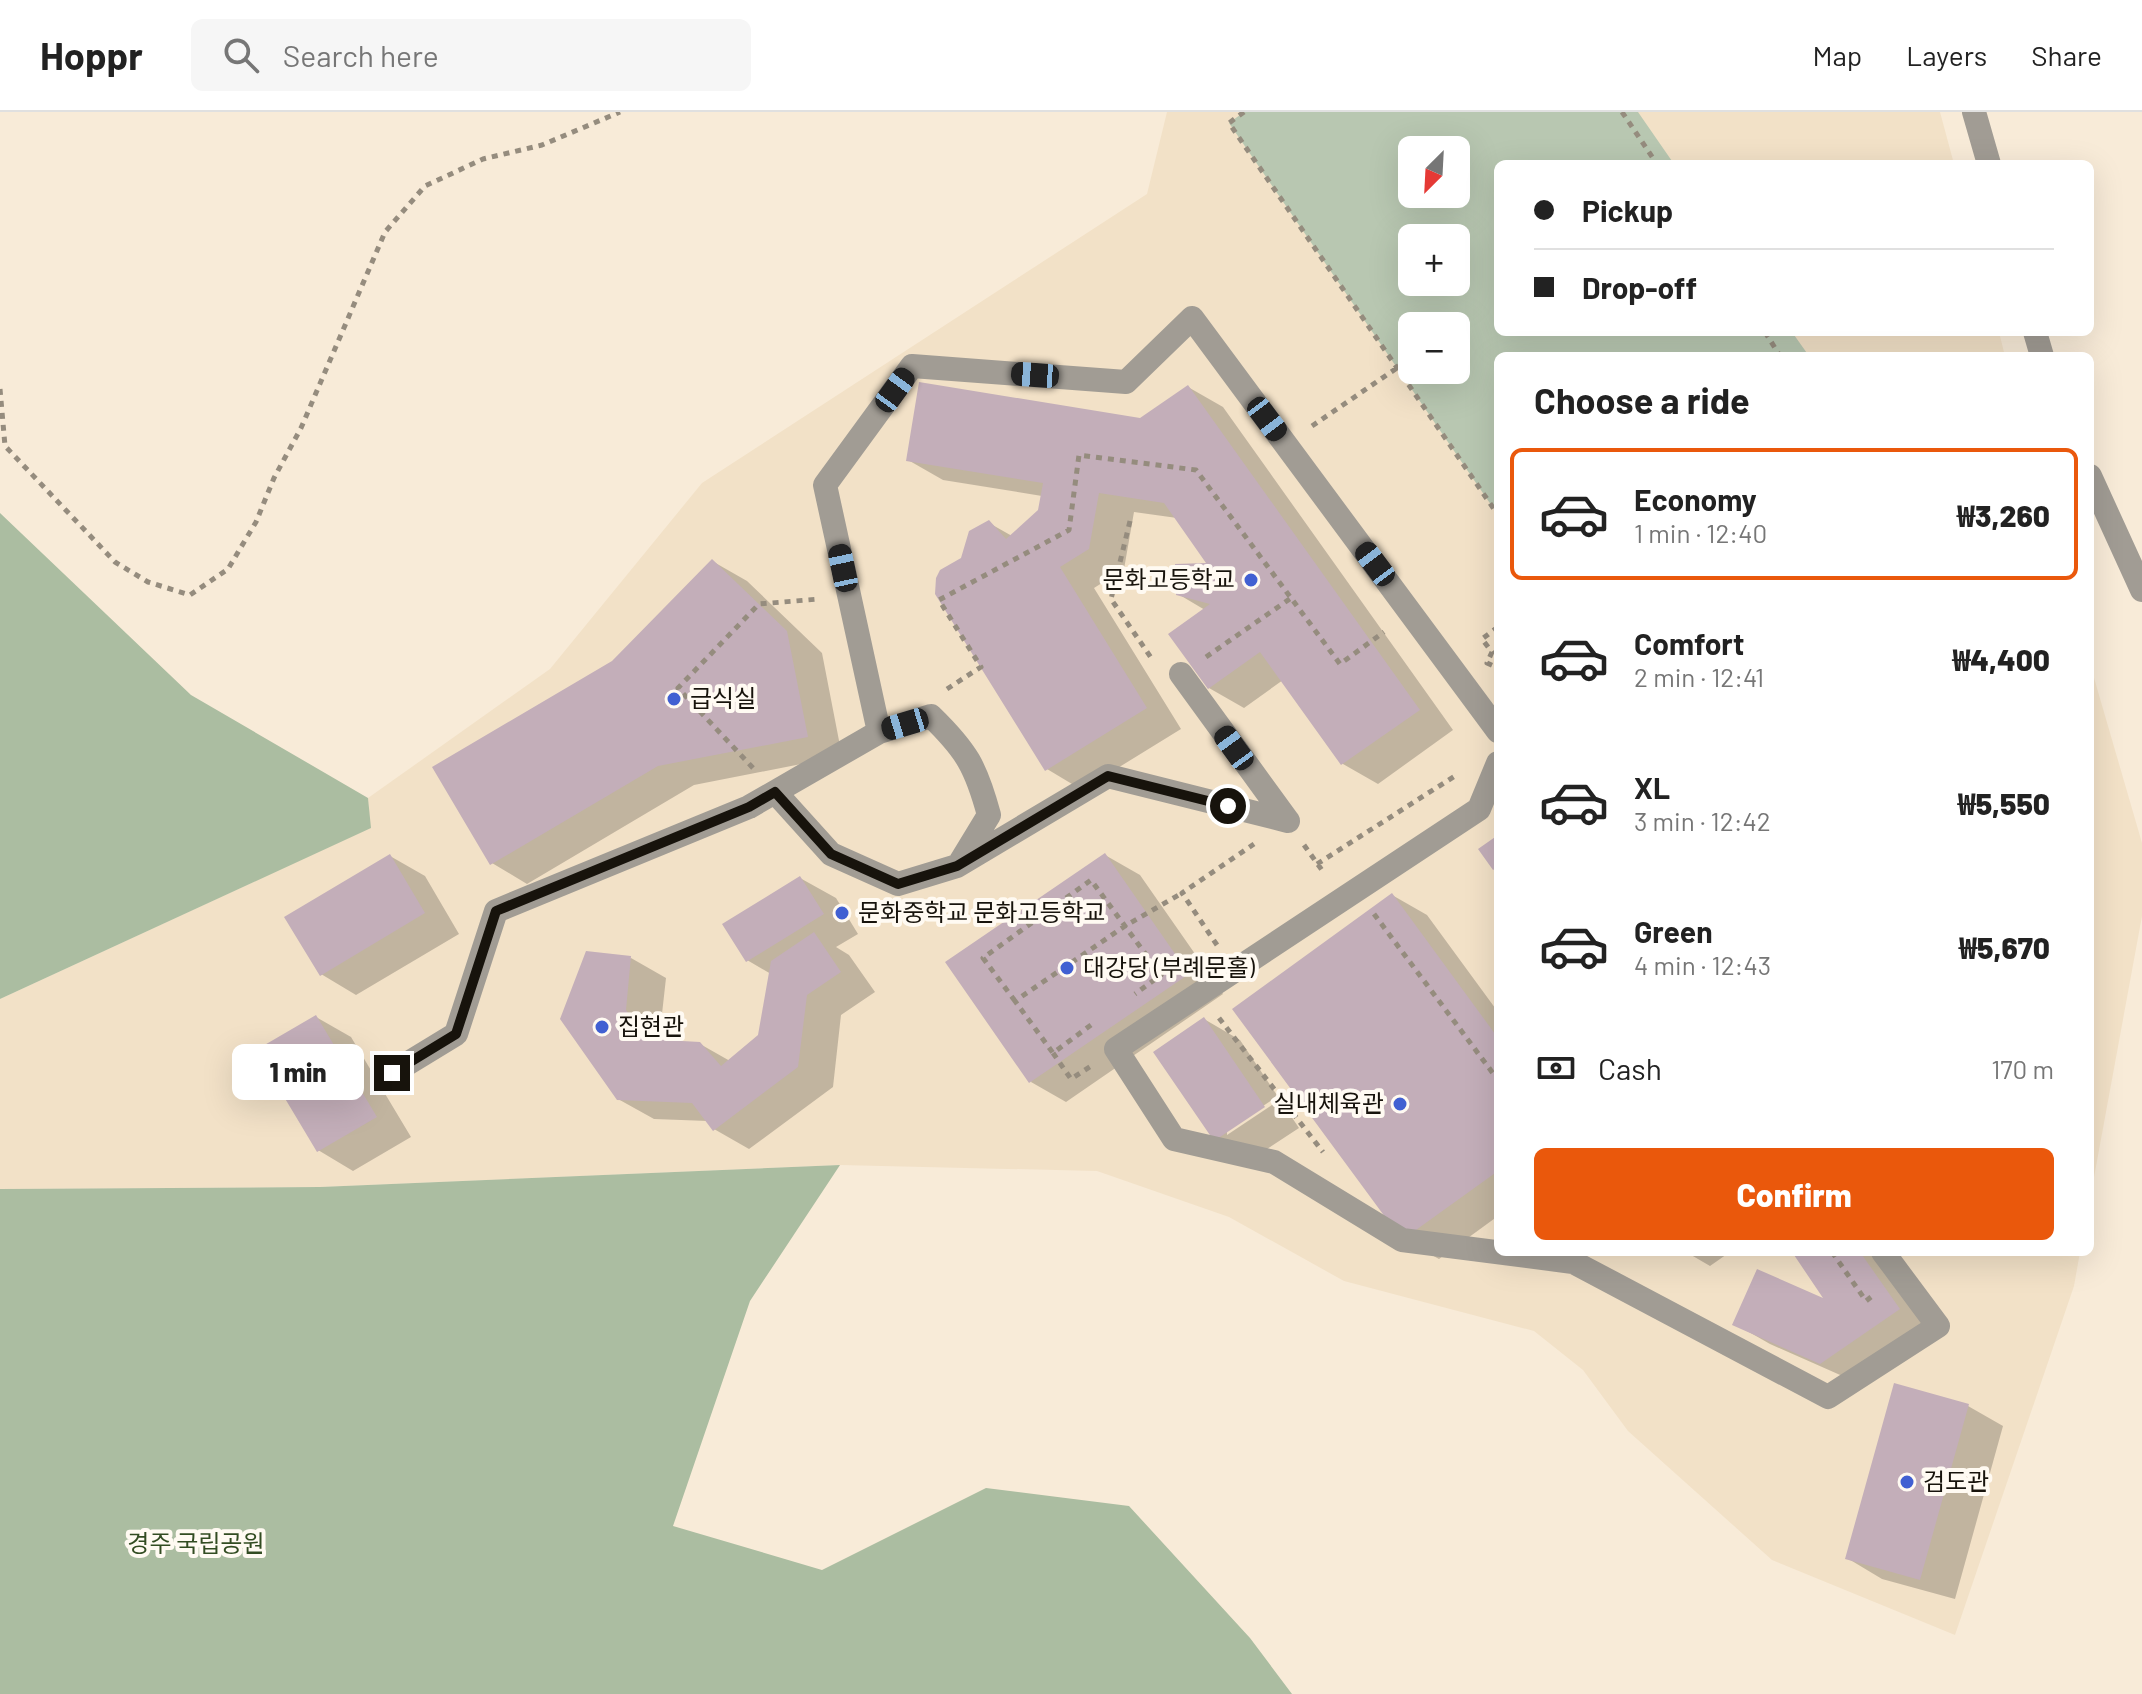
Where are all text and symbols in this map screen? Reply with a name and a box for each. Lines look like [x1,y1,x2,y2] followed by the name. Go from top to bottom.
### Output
[191,19,751,91] search box
[40,32,143,78] text: Hoppr
[219,33,263,77] icon: search
[283,37,439,73] text: Search here
[1812,38,1862,72] text: Map
[1906,38,1987,72] text: Layers
[2031,38,2102,72] text: Share
[1398,136,1470,208] north arrow
[1398,136,1470,384] map controls
[1582,192,1673,228] text: Pickup
[1398,224,1470,296] button: +
[1582,269,1697,305] text: Drop-off
[1398,312,1470,384] button: −
[1010,361,1060,389] car
[871,364,919,416] car
[1534,378,1750,421] text: Choose a ride
[1243,393,1291,445] car
[1538,478,1610,550] icon: car
[1634,481,1757,517] text: Economy
[1957,497,2050,533] text: ₩3,260
[1634,517,1767,548] text: 1 min · 12:40
[1351,538,1399,590] car
[826,542,860,594] car
[1103,564,1235,593] place label: 문화고등학교
[1242,571,1260,589] marker: 문화고등학교
[1538,622,1610,694] icon: car
[1634,625,1744,661] text: Comfort
[1952,641,2050,677] text: ₩4,400
[1634,661,1764,692] text: 2 min · 12:41
[690,683,756,712] place label: 급식실
[665,690,683,708] marker: 급식실
[879,706,931,742] car
[1210,722,1258,774] car
[1538,766,1610,838] icon: car
[1634,769,1670,805] text: XL
[1958,785,2050,821] text: ₩5,550
[1210,788,1246,824] route start
[1634,805,1771,836] text: 3 min · 12:42
[858,897,1106,926] place label: 문화중학교 문화고등학교
[833,904,851,922] marker: 문화중학교 문화고등학교
[1538,910,1610,982] icon: car
[1634,913,1713,949] text: Green
[1959,929,2050,965] text: ₩5,670
[1634,949,1771,980] text: 4 min · 12:43
[1083,952,1256,981] place label: 대강당 (부례문홀)
[1058,959,1076,977] marker: 대강당 (부례문홀)
[618,1011,684,1040] place label: 집현관
[593,1018,611,1036] marker: 집현관
[232,1045,364,1101] callout: 1 min
[1534,1046,1578,1090] icon: cash
[1598,1050,1662,1086] text: Cash
[1991,1053,2054,1084] text: 170 m
[374,1055,410,1091] route end
[269,1056,327,1087] text: 1 min
[1274,1088,1384,1117] place label: 실내체육관
[1391,1095,1409,1113] marker: 실내체육관
[1534,1148,2054,1240] button: Confirm
[1923,1466,1989,1495] place label: 검도관
[1898,1473,1916,1491] marker: 검도관
[127,1528,265,1557] park label: 경주 국립공원

